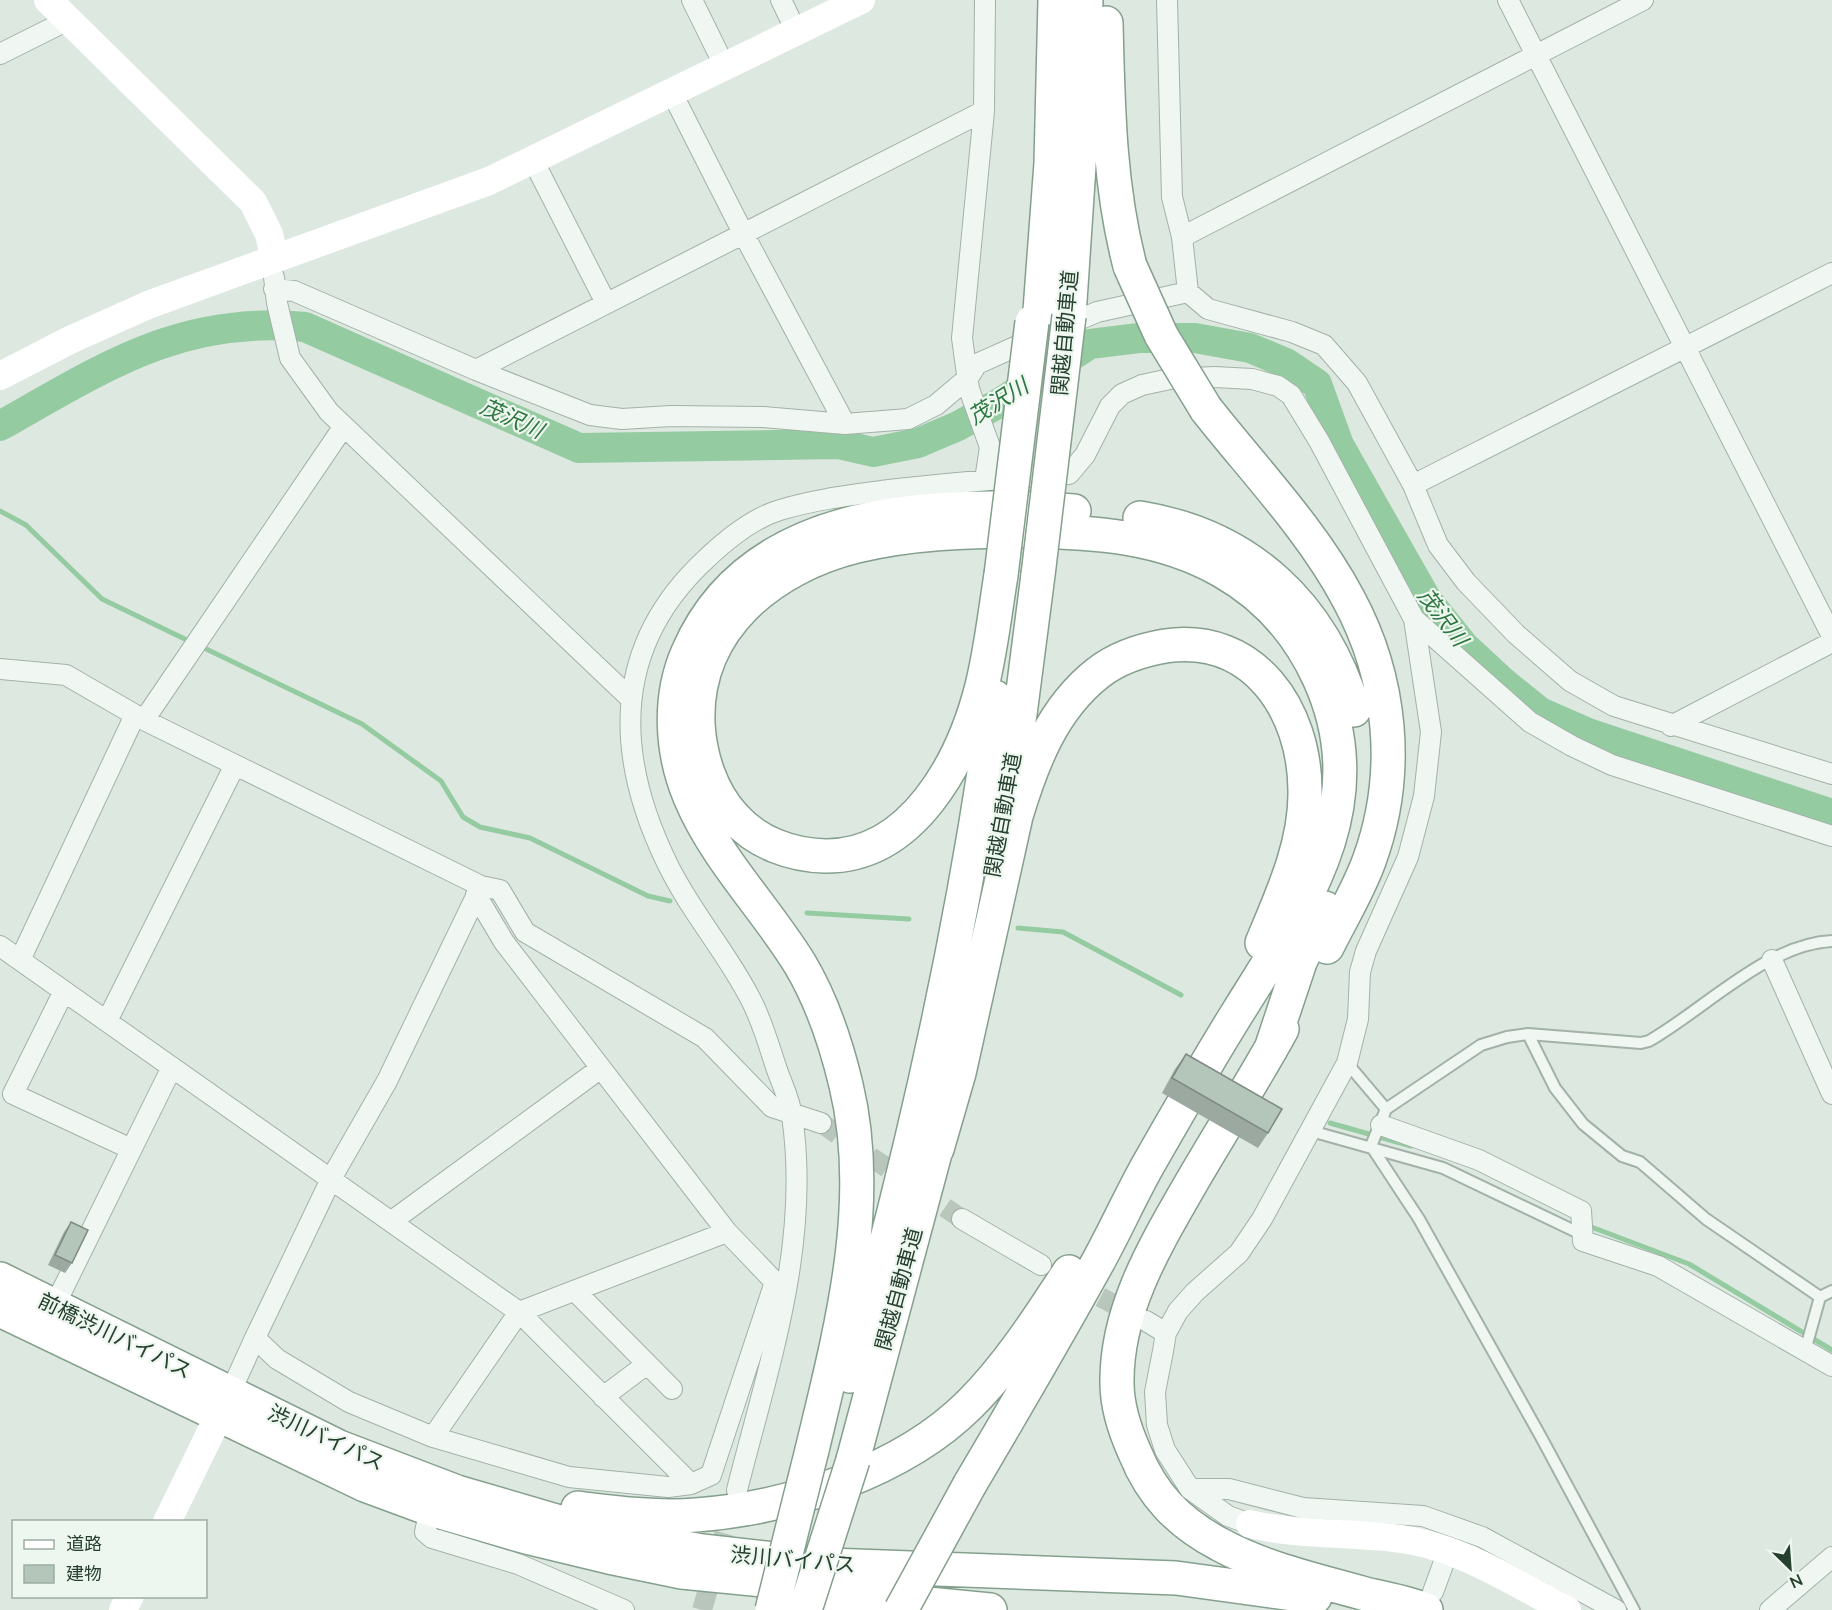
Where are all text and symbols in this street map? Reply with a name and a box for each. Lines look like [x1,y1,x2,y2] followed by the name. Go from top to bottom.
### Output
[1046,269,1082,397] street label: 関越自動車道
[963,371,1035,430] water label: 茂沢川
[476,392,550,445] water label: 茂沢川
[1412,582,1475,653] water label: 茂沢川
[978,751,1026,879] street label: 関越自動車道
[869,1225,927,1353] street label: 関越自動車道
[34,1287,196,1384] street label: 前橋渋川バイパス
[264,1399,389,1475] street label: 渋川バイパス
[12,1520,207,1598] legend
[66,1532,102,1555] text: 道路
[1760,1538,1820,1598] north arrow
[729,1541,857,1577] street label: 渋川バイパス
[66,1562,102,1585] text: 建物
[1787,1570,1806,1593] text: N

